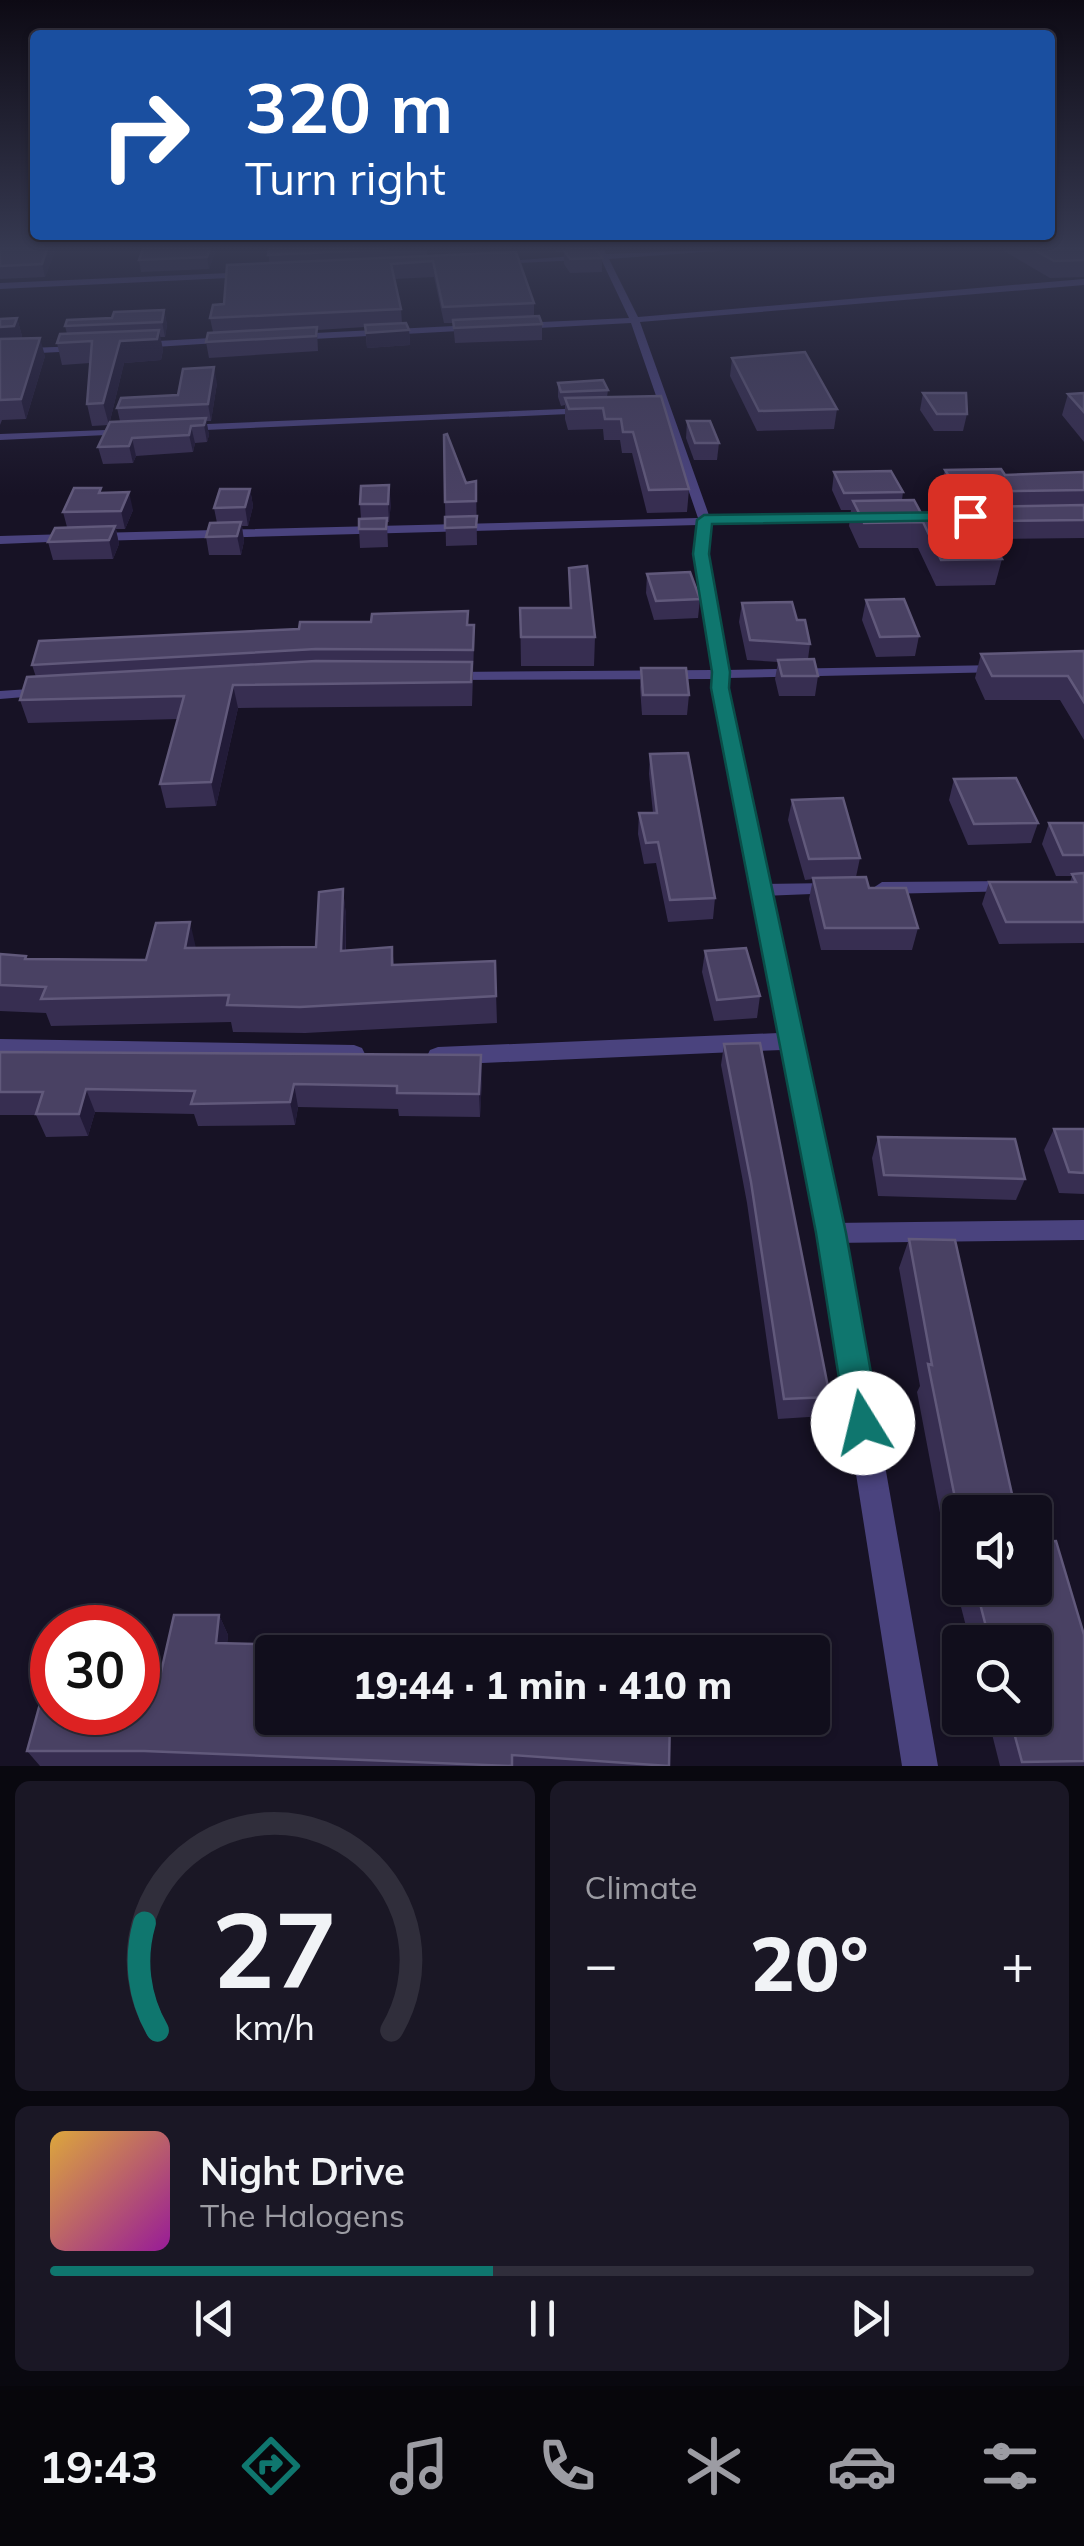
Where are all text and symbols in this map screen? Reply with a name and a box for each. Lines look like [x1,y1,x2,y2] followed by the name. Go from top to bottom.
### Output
[245,63,453,151] text: 320 m
[80,70,210,200] icon: right
[245,150,446,206] text: Turn right
[928,474,1013,559] pin
[943,489,998,544] icon: arrive
[811,1371,915,1475] position arrow
[942,1495,1052,1735] map controls
[942,1495,1052,1605] button: sound
[30,1605,160,1735] speed limit sign: 30
[942,1625,1052,1735] button: search
[353,1661,732,1709] text: 19:44 · 1 min · 410 m
[585,1867,697,1907] text: Climate
[212,1883,337,2014] text: 27
[750,1916,869,2010] text: 20°
[585,1929,618,1998] text: −
[1001,1929,1034,1998] text: +
[234,2004,315,2049] text: km/h
[200,2147,405,2195] text: Night Drive
[200,2195,405,2235] text: The Halogens
[187,2291,242,2346] icon: previous
[515,2291,570,2346] icon: pause
[843,2291,898,2346] icon: next
[236,2431,306,2501] icon: directions
[384,2431,454,2501] icon: music
[532,2431,602,2501] icon: phone
[679,2431,749,2501] icon: climate
[827,2431,897,2501] icon: car
[975,2431,1045,2501] icon: filters
[39,2438,158,2494] text: 19:43

